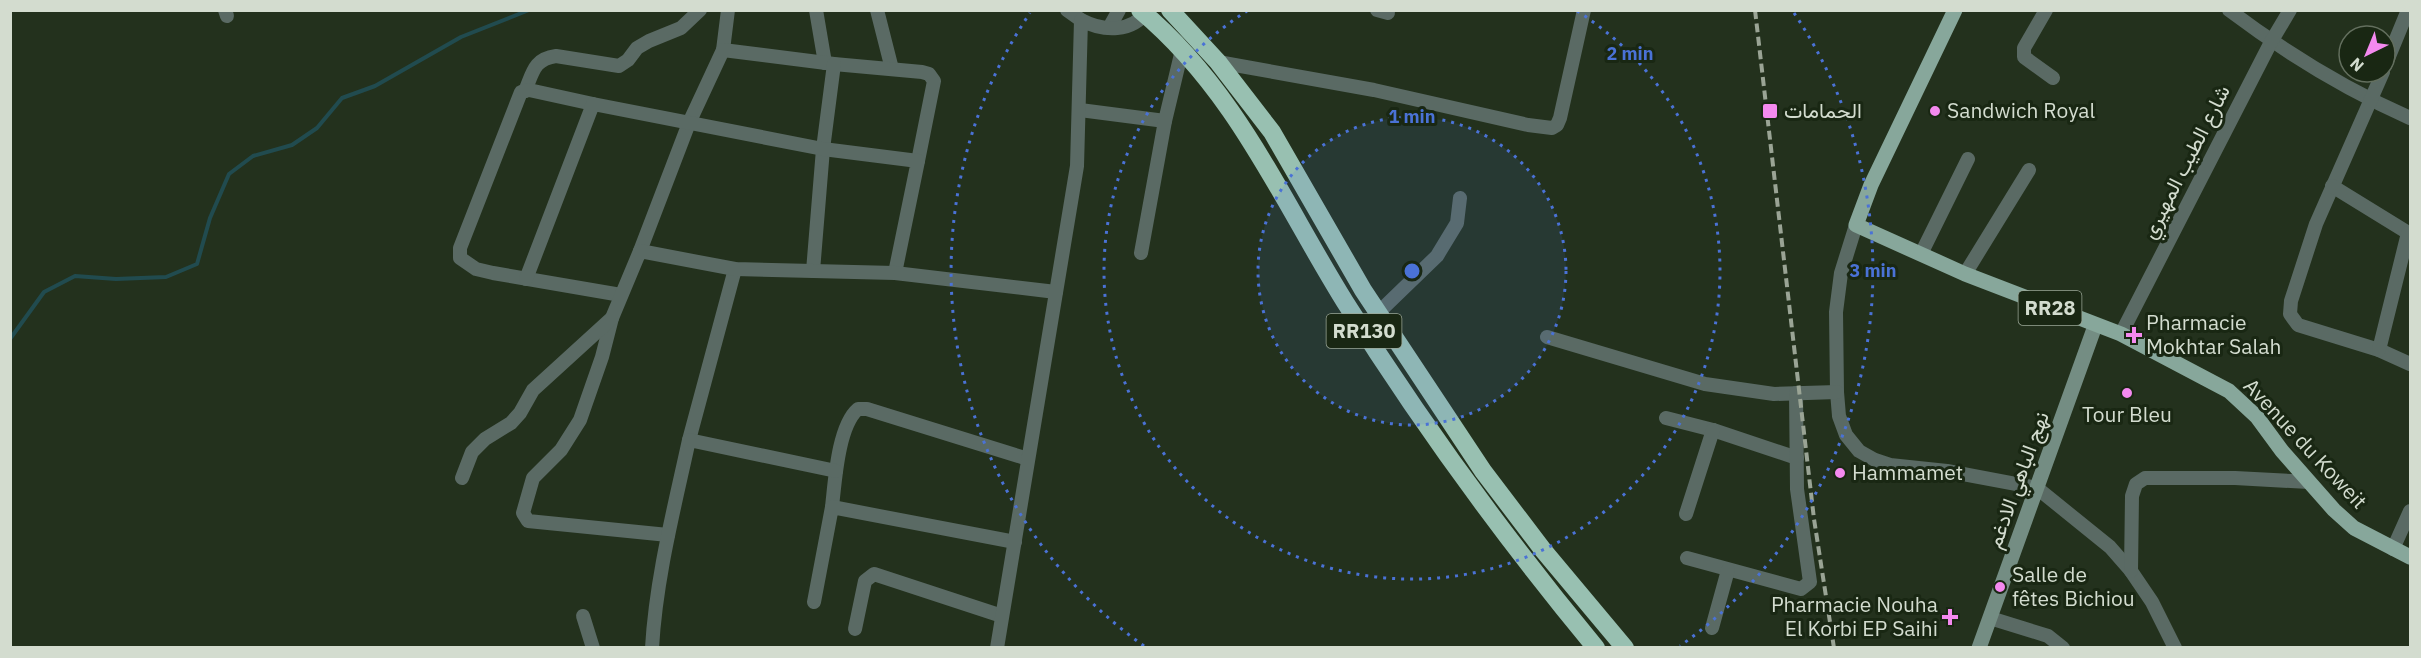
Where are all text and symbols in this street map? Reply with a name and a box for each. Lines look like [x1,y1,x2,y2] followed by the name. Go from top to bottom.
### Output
[2337,24,2397,84] north arrow
[1606,42,1654,65] text: 2 min
[2346,54,2368,76] text: N
[2134,80,2240,245] street label: شارع الطيب المهيري
[1784,96,1862,124] place label: الحمامات
[1947,96,2096,124] place label: Sandwich Royal
[1761,102,1779,120] marker: الحمامات
[1928,104,1942,118] marker: Sandwich Royal
[1388,105,1436,128] text: 1 min
[1849,259,1897,282] text: 3 min
[1402,261,1422,281] centre of rings
[2018,291,2082,325] road number: RR28
[2146,308,2281,360] place label: Pharmacie Mokhtar Salah
[1326,314,1402,348] road number: RR130
[2127,328,2141,342] marker: Pharmacie Mokhtar Salah
[2238,372,2374,515] street label: Avenue du Koweit
[2120,386,2134,400] marker: Tour Bleu
[2082,400,2172,428] place label: Tour Bleu
[1979,407,2059,553] street label: نهج الباهي الادغم
[1852,458,1963,486] place label: Hammamet
[1833,466,1847,480] marker: Hammamet
[2012,560,2135,612] place label: Salle de fêtes Bichiou
[1993,580,2007,594] marker: Salle de fêtes Bichiou
[1771,590,1938,642] place label: Pharmacie Nouha El Korbi EP Saihi
[1943,610,1957,624] marker: Pharmacie Nouha El Korbi EP Saihi

